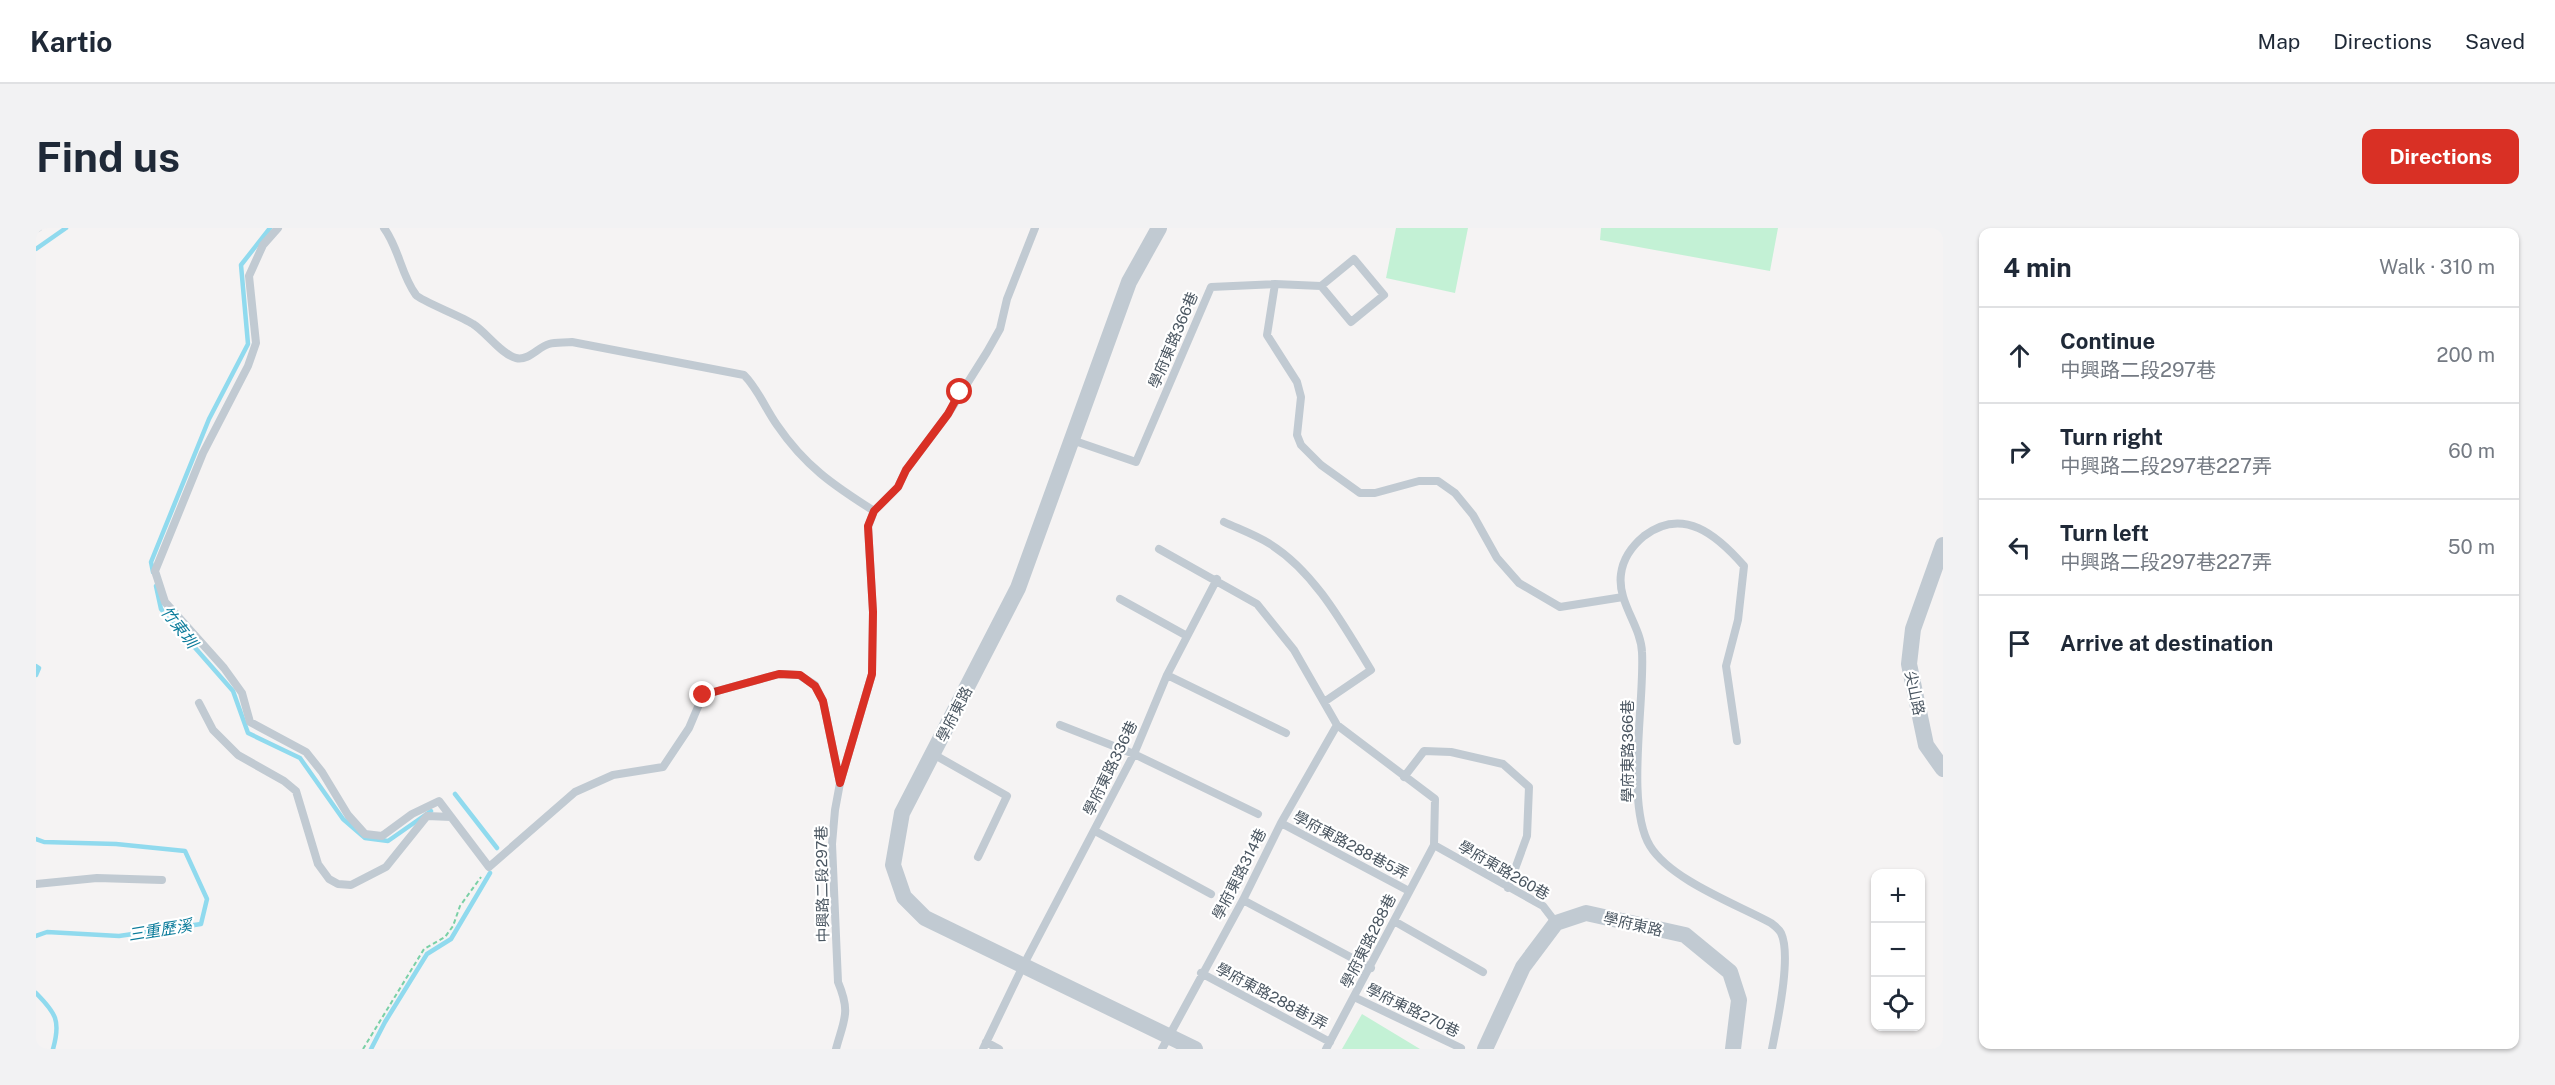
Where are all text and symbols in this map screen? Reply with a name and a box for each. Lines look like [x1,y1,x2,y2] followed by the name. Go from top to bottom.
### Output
[30,25,112,58] text: Kartio
[2258,29,2300,54] text: Map
[2333,29,2432,54] text: Directions
[2465,29,2525,54] text: Saved
[2362,129,2519,184] button: Directions
[36,132,180,181] text: Find us
[2003,252,2072,283] text: 4 min
[2379,255,2495,279] text: Walk · 310 m
[1145,289,1201,391] street label: 學府東路366巷
[2060,328,2155,354] text: Continue
[2003,339,2036,372] icon: ahead
[2437,343,2495,367] text: 200 m
[2060,358,2216,382] text: 中興路二段297巷
[946,378,972,404] route start
[2060,424,2163,450] text: Turn right
[2003,435,2036,468] icon: right
[2448,439,2495,463] text: 60 m
[2060,454,2272,478] text: 中興路二段297巷227弄
[2060,520,2149,546] text: Turn left
[2003,531,2036,564] icon: left
[2448,535,2495,559] text: 50 m
[2060,550,2272,574] text: 中興路二段297巷227弄
[157,602,202,653] water label: 竹東圳
[2003,627,2036,660] icon: arrive
[2060,630,2273,656] text: Arrive at destination
[1902,669,1928,717] street label: 尖山路
[689,681,715,707] route end
[933,683,975,745] street label: 學府東路
[1619,700,1636,802] street label: 學府東路366巷
[1080,718,1140,818] street label: 學府東路336巷
[1291,807,1411,883] street label: 學府東路288巷5弄
[812,825,832,943] street label: 中興路二段297巷
[1209,826,1269,922] street label: 學府東路314巷
[1455,837,1553,903] street label: 學府東路260巷
[1871,869,1925,1031] map controls
[1871,869,1925,923] button: +
[1337,891,1399,991] street label: 學府東路288巷
[1602,909,1664,939] street label: 學府東路
[127,915,195,944] water label: 三重歷溪
[1871,923,1925,977] button: −
[1213,959,1331,1033] street label: 學府東路288巷1弄
[1871,977,1925,1031] button: locate
[1364,980,1462,1040] street label: 學府東路270巷

